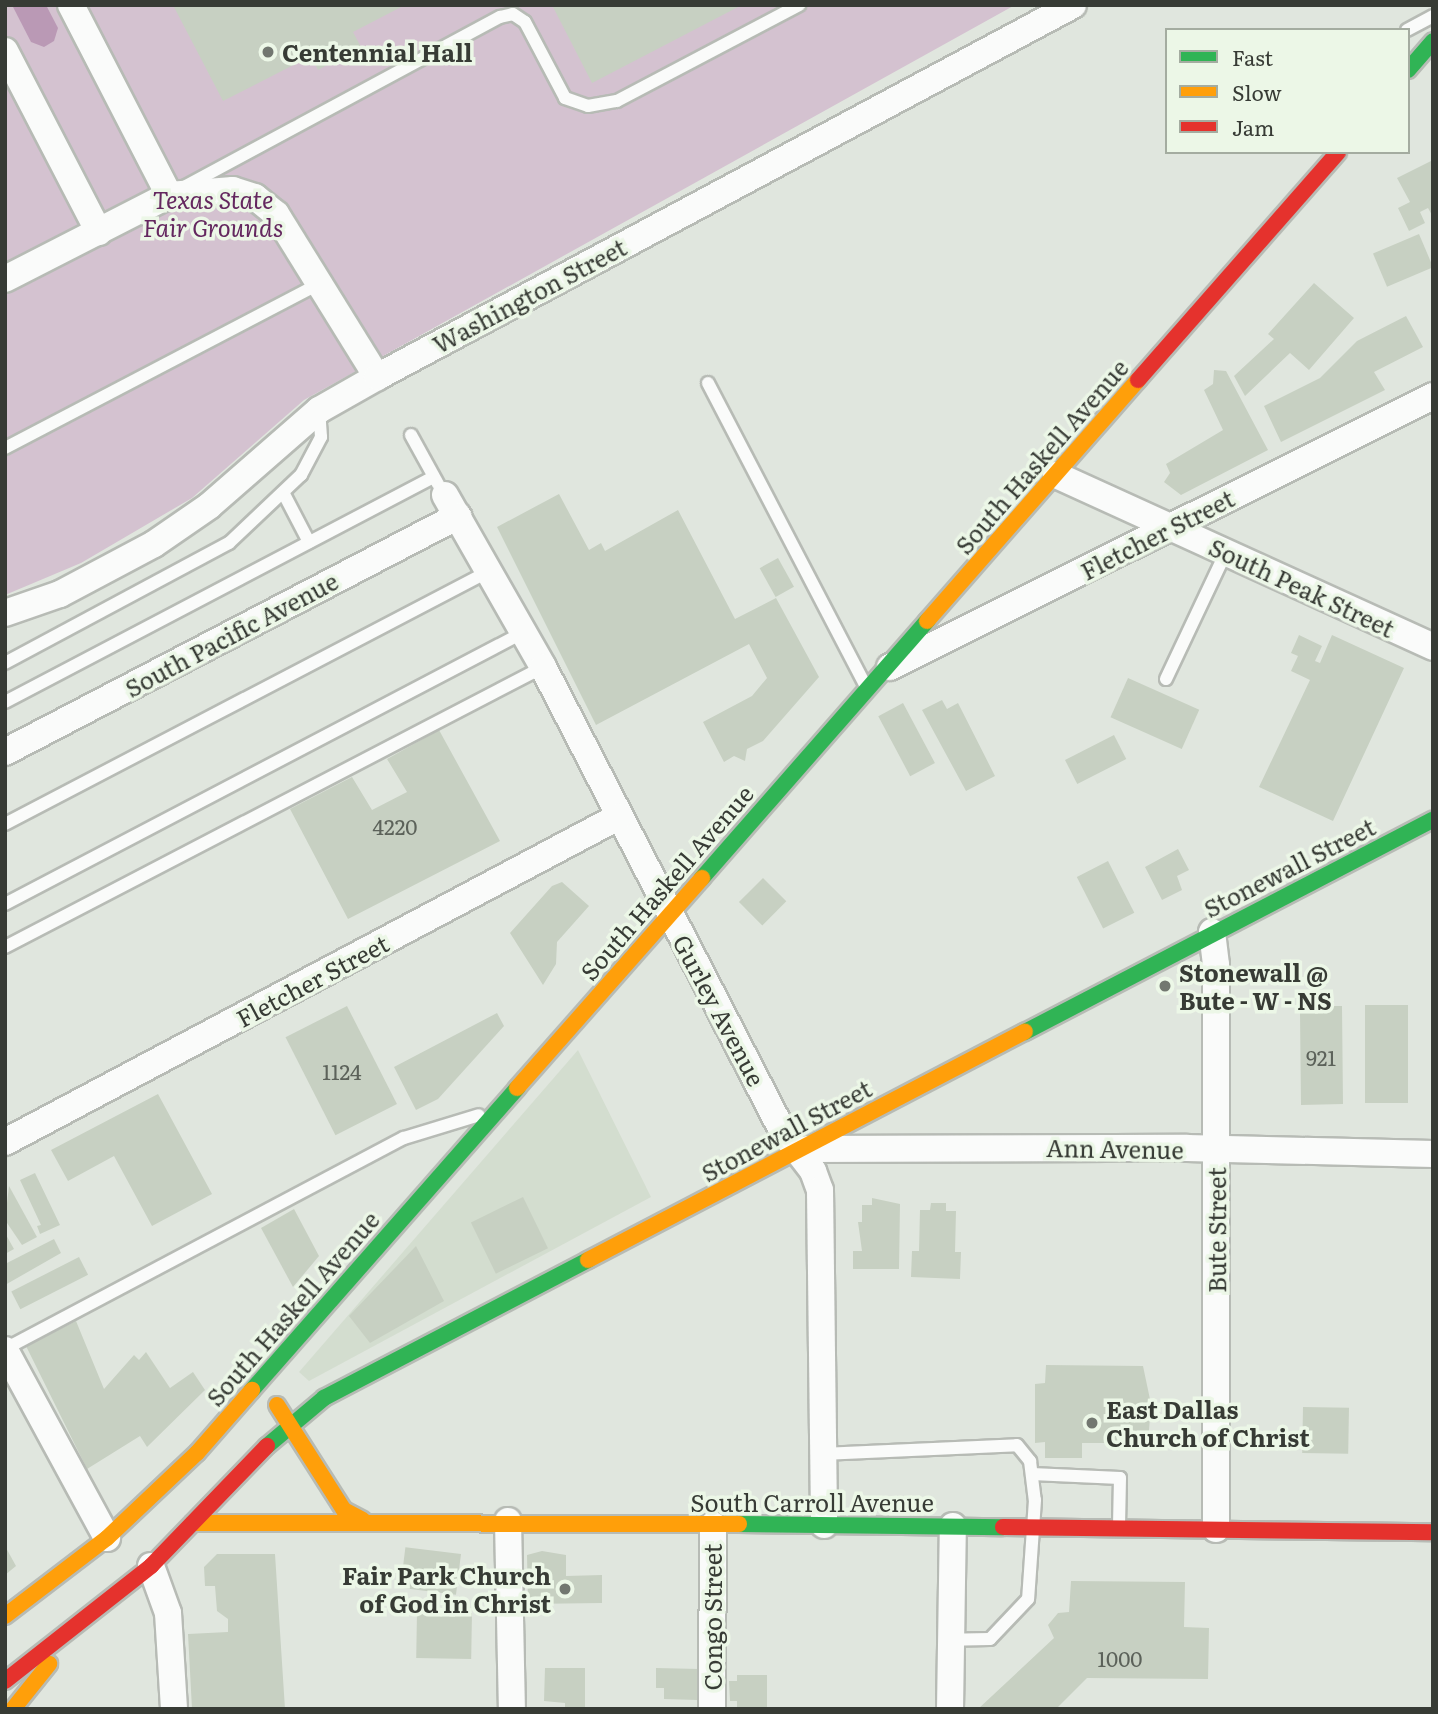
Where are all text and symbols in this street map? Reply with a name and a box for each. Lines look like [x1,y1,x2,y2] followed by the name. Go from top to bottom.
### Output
[1165,28,1410,154] legend
[282,38,473,66] place label: Centennial Hall
[1232,41,1273,72] text: Fast
[260,44,276,60] marker: Centennial Hall
[1232,76,1282,107] text: Slow
[1232,111,1274,142] text: Jam
[143,185,283,241] park label: Texas State Fair Grounds
[427,232,631,358] street label: Washington Street
[949,353,1133,559] street label: South Haskell Avenue
[1075,483,1239,585] street label: Fletcher Street
[1205,531,1399,643] street label: South Peak Street
[120,566,342,702] street label: South Pacific Avenue
[574,779,758,985] street label: South Haskell Avenue
[1199,811,1379,923] street label: Stonewall Street
[372,813,418,839] house number: 4220
[231,928,393,1032] street label: Fletcher Street
[668,930,772,1090] street label: Gurley Avenue
[1179,958,1332,1014] place label: Stonewall @ Bute - W - NS
[1157,978,1173,994] marker: Stonewall @ Bute - W - NS
[1306,1044,1336,1070] house number: 921
[322,1058,362,1084] house number: 1124
[696,1073,876,1187] street label: Stonewall Street
[1046,1132,1184,1164] street label: Ann Avenue
[1202,1167,1230,1293] street label: Bute Street
[200,1205,384,1411] street label: South Haskell Avenue
[1106,1395,1310,1451] place label: East Dallas Church of Christ
[1084,1415,1100,1431] marker: East Dallas Church of Christ
[690,1488,934,1516] street label: South Carroll Avenue
[698,1544,726,1690] street label: Congo Street
[342,1561,551,1617] place label: Fair Park Church of God in Christ
[557,1581,573,1597] marker: Fair Park Church of God in Christ
[1098,1645,1142,1671] house number: 1000

